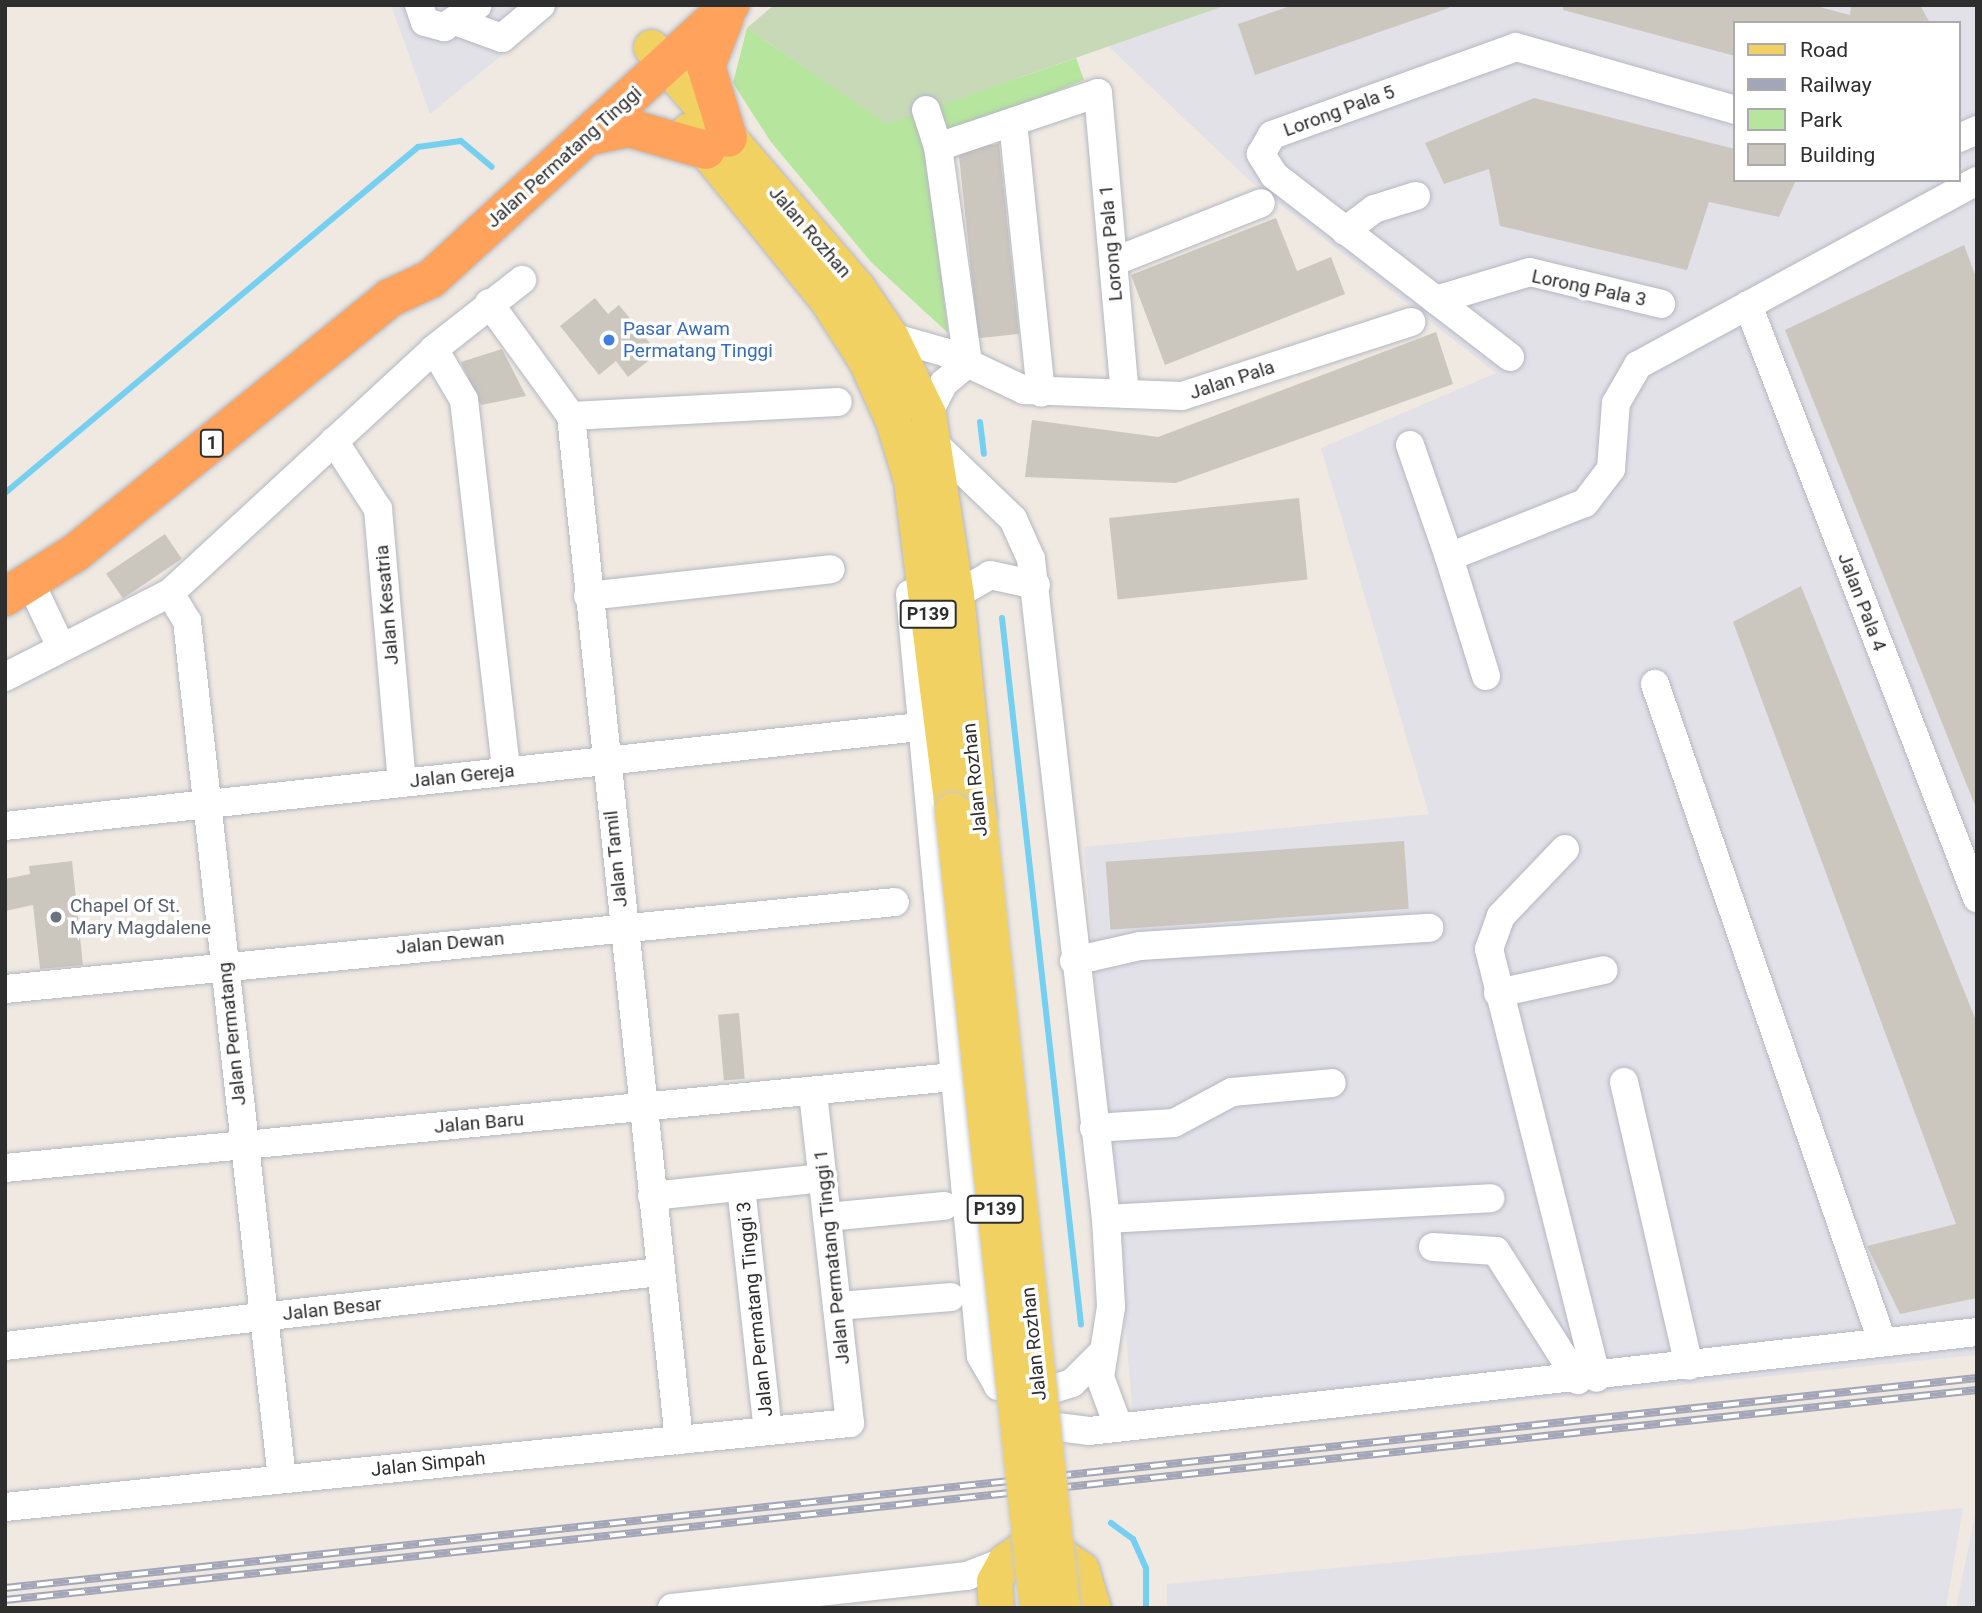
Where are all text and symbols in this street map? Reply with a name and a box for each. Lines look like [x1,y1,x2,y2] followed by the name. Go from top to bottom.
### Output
[1734,21,1961,182] legend
[1800,38,1848,62] text: Road
[1800,73,1872,97] text: Railway
[1280,80,1398,142] street label: Lorong Pala 5
[482,81,646,233] street label: Jalan Permatang Tinggi
[1800,108,1842,132] text: Park
[1800,143,1875,167] text: Building
[764,181,856,283] street label: Jalan Rozhan
[1095,184,1127,302] street label: Lorong Pala 1
[1530,265,1648,311] street label: Lorong Pala 3
[623,318,773,362] place label: Pasar Awam Permatang Tinggi
[601,332,617,348] marker: Pasar Awam Permatang Tinggi
[1187,356,1277,404] street label: Jalan Pala
[200,428,224,458] road number: 1
[370,544,404,666] street label: Jalan Kesatria
[1833,550,1891,654] street label: Jalan Pala 4
[898,600,958,628] road number: P139
[958,722,992,838] street label: Jalan Rozhan
[408,759,516,793] street label: Jalan Gereja
[600,809,632,909] street label: Jalan Tamil
[70,895,211,939] place label: Chapel Of St. Mary Magdalene
[48,909,64,925] marker: Chapel Of St. Mary Magdalene
[395,927,505,959] street label: Jalan Dewan
[213,961,251,1107] street label: Jalan Permatang
[433,1108,525,1138] street label: Jalan Baru
[809,1148,855,1366] street label: Jalan Permatang Tinggi 1
[965,1194,1025,1224] road number: P139
[732,1200,778,1418] street label: Jalan Permatang Tinggi 3
[1017,1286,1051,1402] street label: Jalan Rozhan
[281,1292,383,1326] street label: Jalan Besar
[370,1447,486,1481] street label: Jalan Simpah

